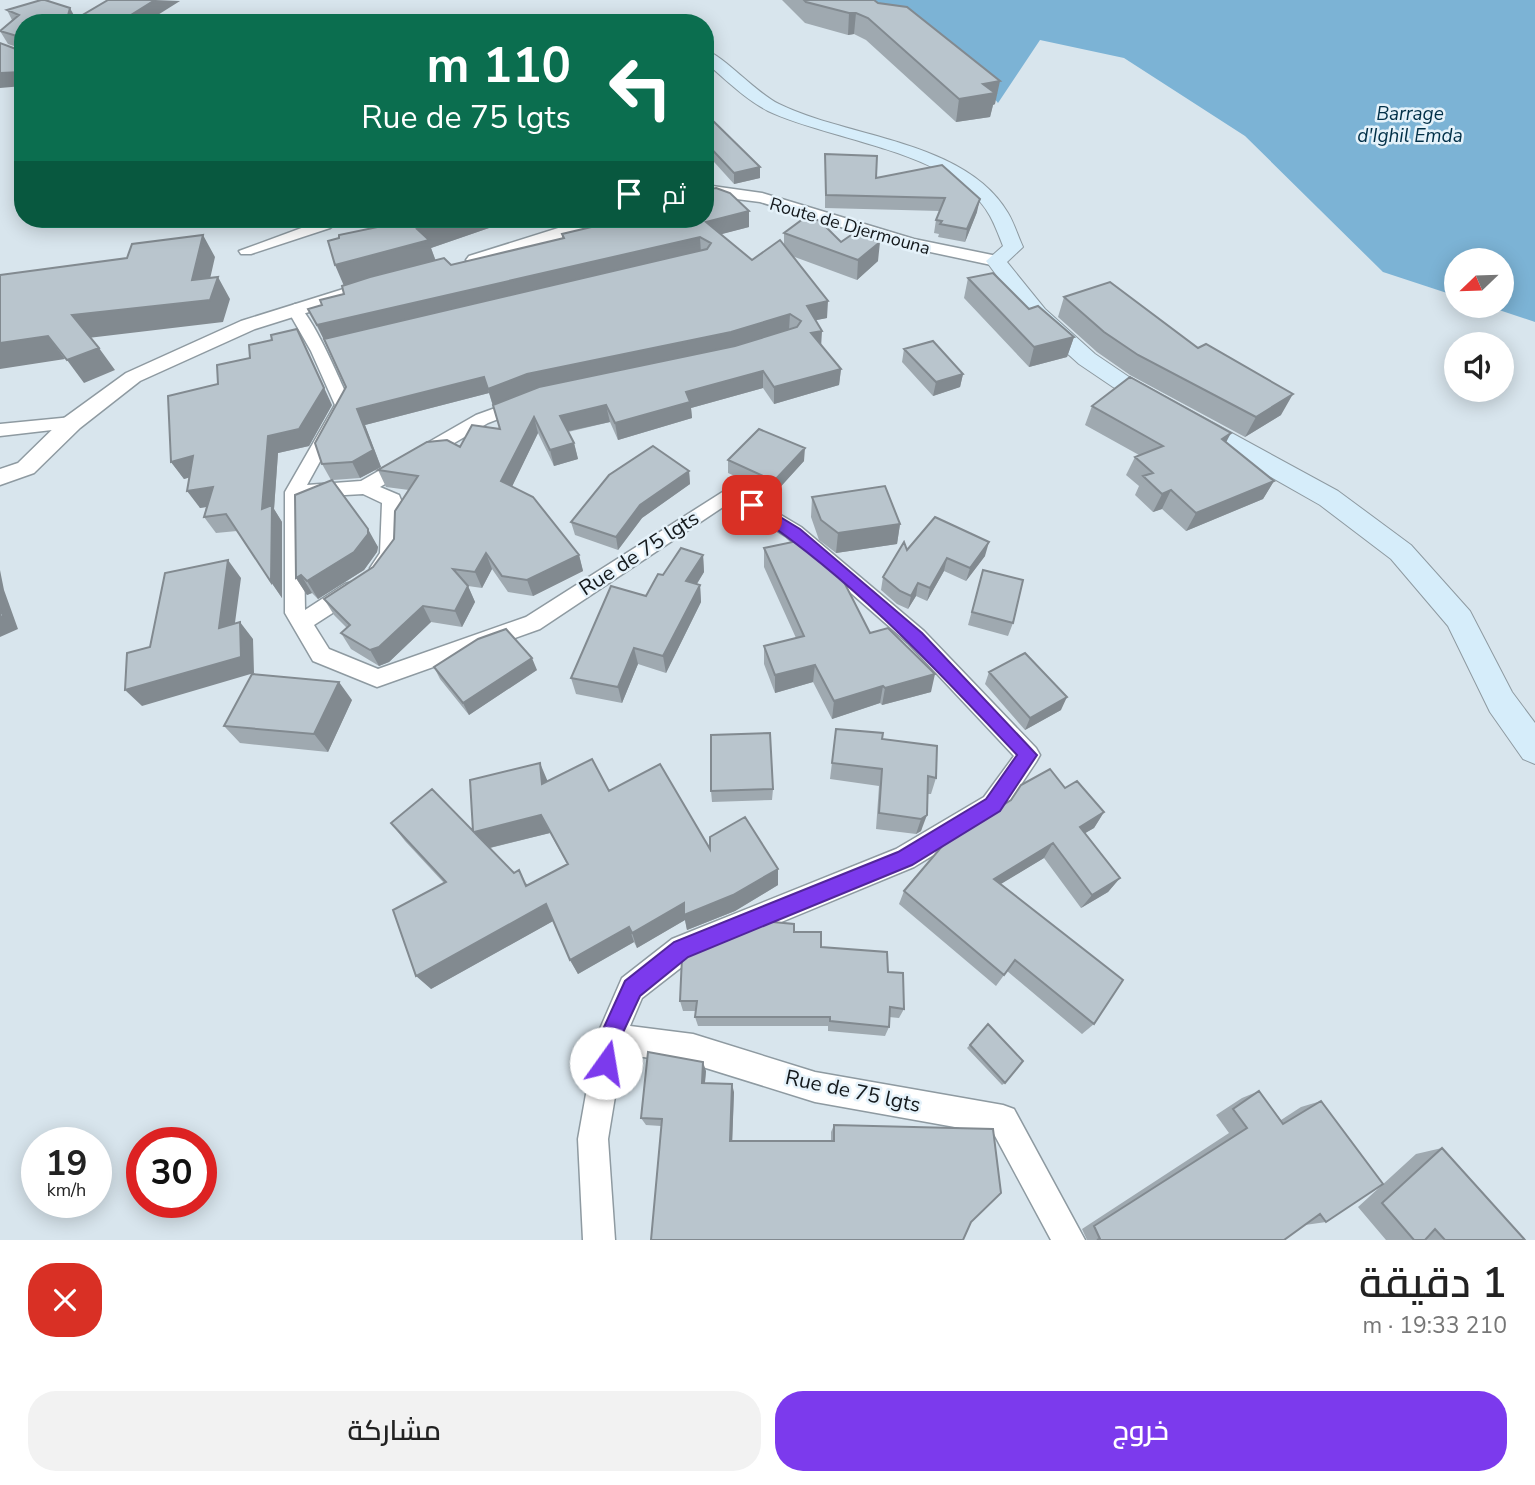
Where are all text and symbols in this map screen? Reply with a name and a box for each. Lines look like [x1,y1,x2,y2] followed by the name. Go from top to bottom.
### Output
[427,32,571,99] text: 110 m
[595,42,686,133] icon: left
[361,96,571,139] text: Rue de 75 lgts
[1357,101,1463,149] water label: Barrage d'Ighil Emda
[610,175,648,213] icon: arrive
[662,178,686,213] text: ثم
[767,192,933,260] street label: Route de Djermouna
[1444,248,1514,318] north arrow
[1444,248,1514,402] map controls
[1444,332,1514,402] button: sound
[722,475,782,535] pin
[733,486,771,524] icon: arrive
[574,504,704,602] street label: Rue de 75 lgts
[569,1026,643,1100] position arrow
[783,1063,923,1119] street label: Rue de 75 lgts
[126,1127,217,1218] speed limit sign: 30
[45,1140,88,1187] text: 19
[47,1178,86,1202] text: km/h
[1359,1255,1507,1312] text: 1 دقيقة
[28,1263,102,1337] button: close
[1362,1310,1507,1341] text: 210 m · 19:33
[28,1391,761,1471] button: مشاركة
[775,1391,1507,1471] button: خروج

